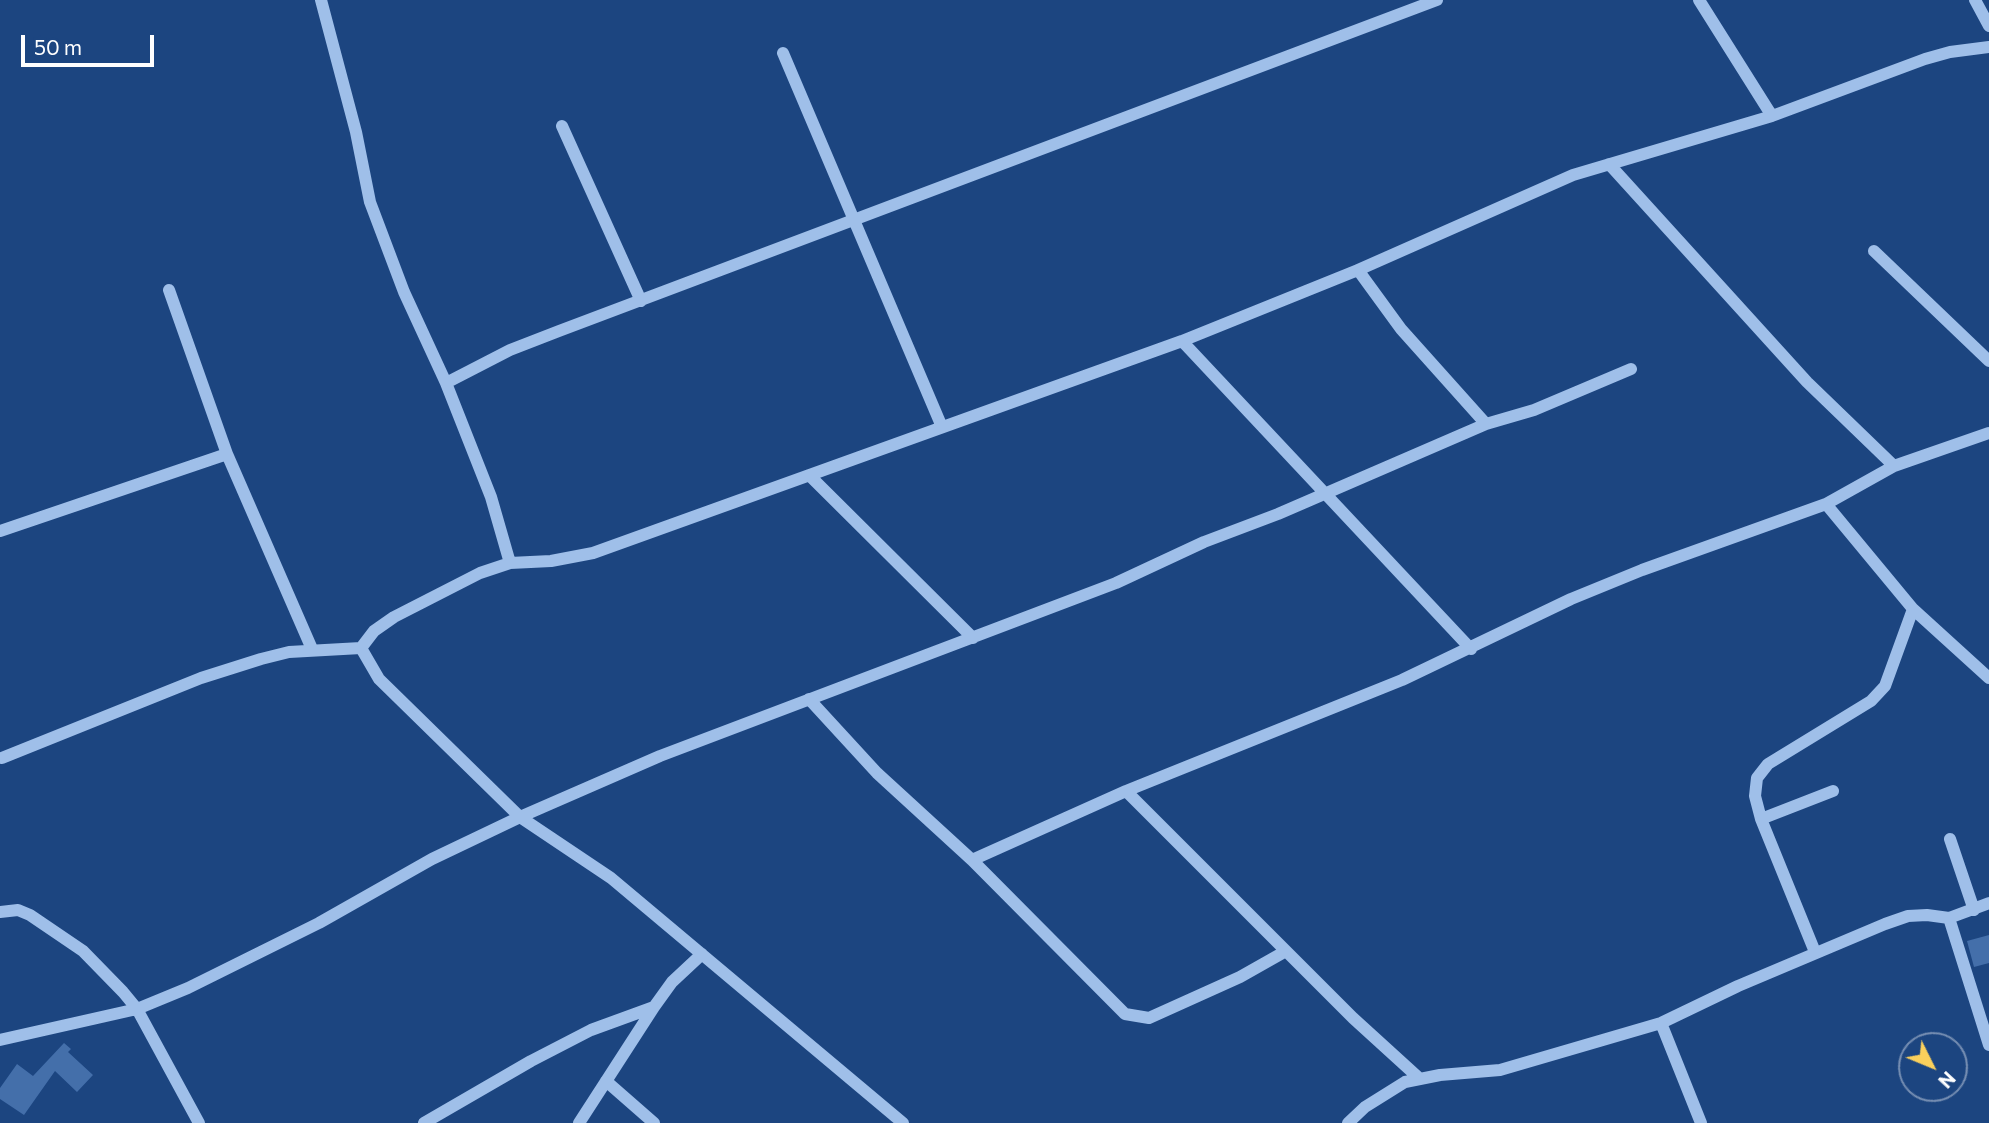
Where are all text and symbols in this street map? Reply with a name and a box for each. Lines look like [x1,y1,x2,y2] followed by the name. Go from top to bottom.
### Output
[24,21,158,65] scale bar
[34,34,82,59] text: 50 m
[1898,1032,1968,1102] north arrow
[1934,1067,1961,1093] text: N

